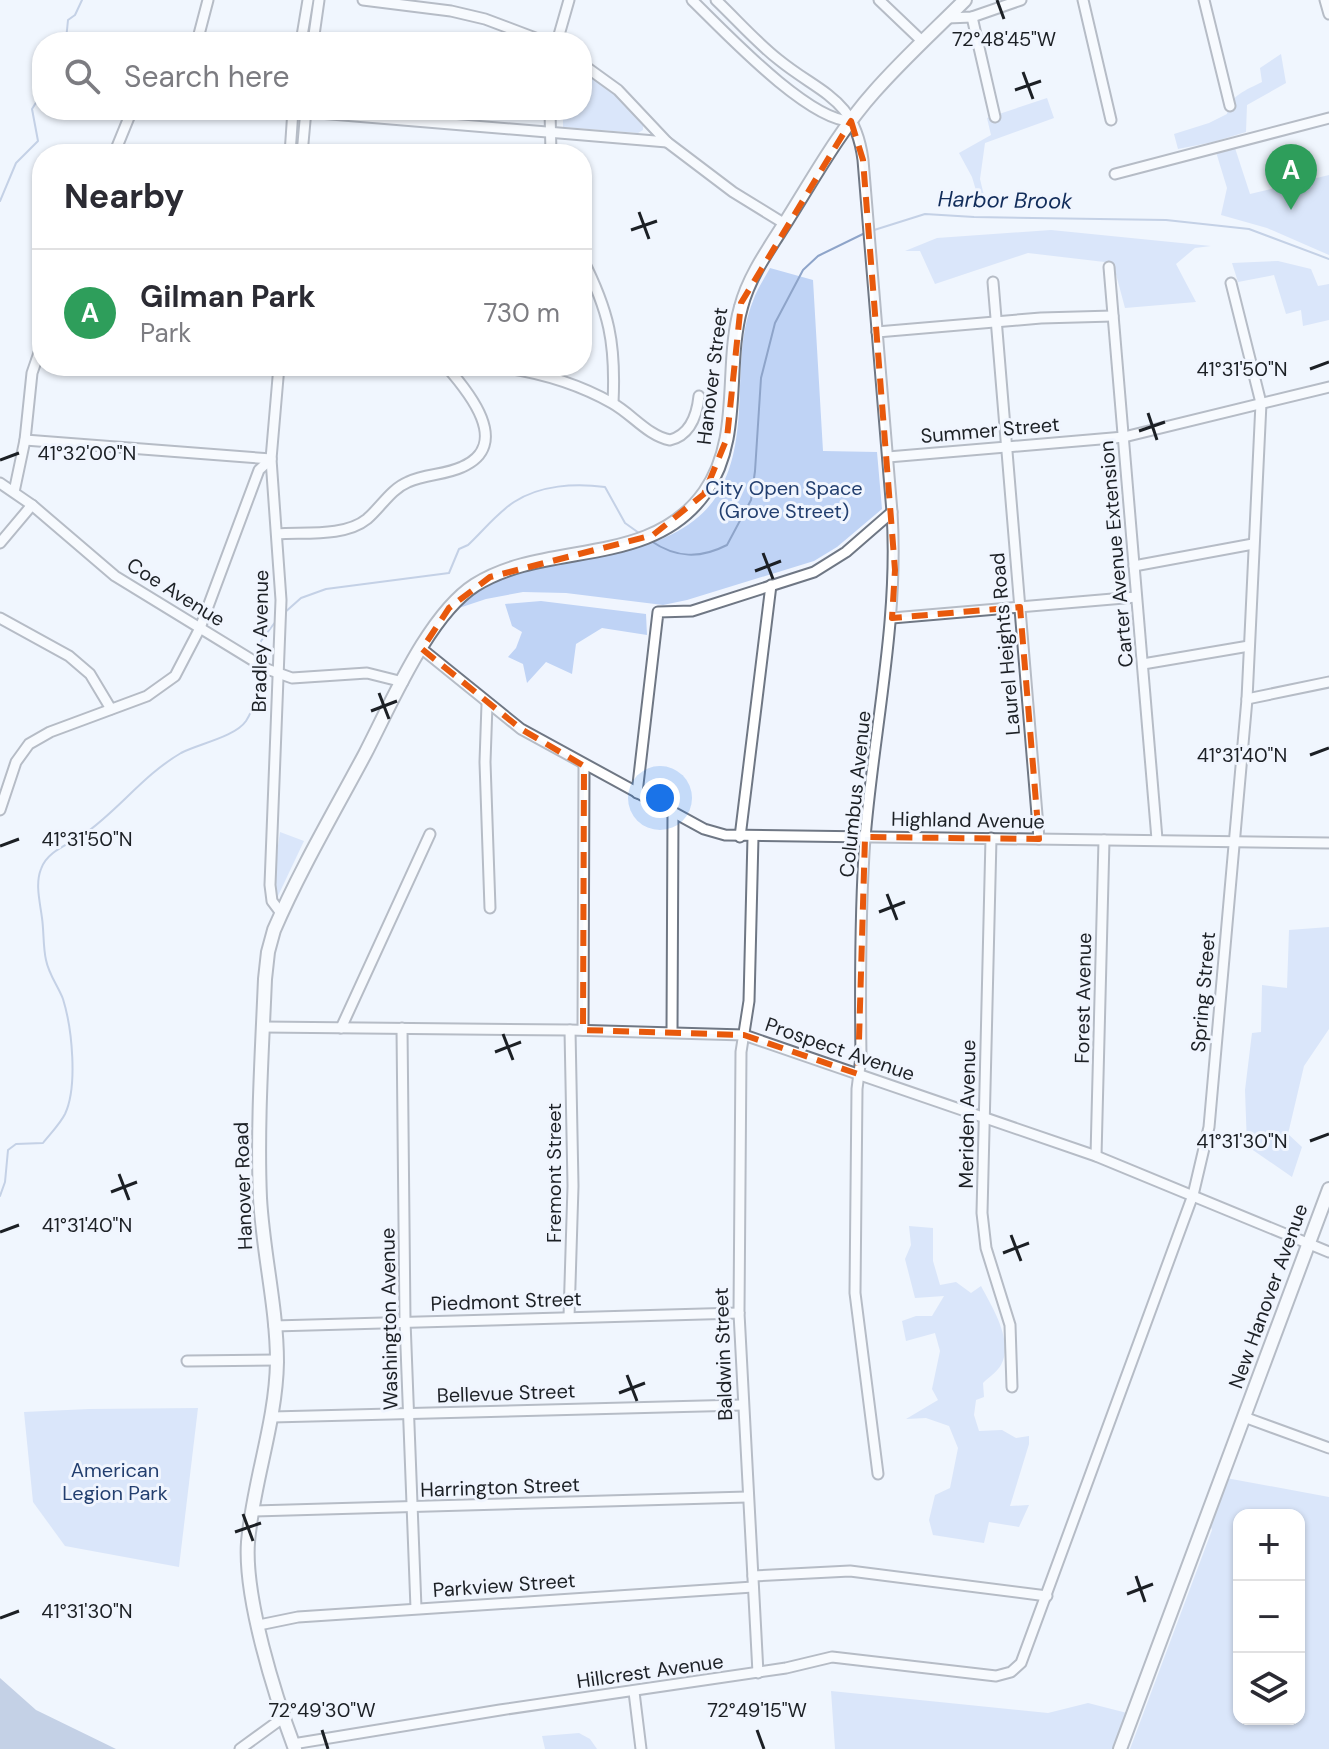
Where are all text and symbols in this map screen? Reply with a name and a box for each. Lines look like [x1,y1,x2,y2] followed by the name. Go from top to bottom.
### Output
[952,26,1056,52] text: 72°48'45"W
[32,32,592,120] search box
[60,54,104,98] icon: search
[124,57,290,96] text: Search here
[1265,144,1317,210] pin: A
[64,174,184,219] text: Nearby
[937,184,1073,216] water label: Harbor Brook
[140,277,316,316] text: Gilman Park
[81,296,99,330] text: A
[484,296,560,330] text: 730 m
[691,306,733,446] street label: Hanover Street
[140,316,191,350] text: Park
[1196,356,1288,382] text: 41°31'50"N
[919,411,1061,449] street label: Summer Street
[38,440,136,466] text: 41°32'00"N
[1093,440,1139,668] street label: Carter Avenue Extension
[705,475,863,524] park label: City Open Space (Grove Street)
[122,552,230,632] street label: Coe Avenue
[984,552,1026,736] street label: Laurel Heights Road
[246,569,274,713] street label: Bradley Avenue
[833,709,877,879] street label: Columbus Avenue
[1197,742,1287,768] text: 41°31'40"N
[640,778,680,818] your location
[891,806,1045,834] street label: Highland Avenue
[41,826,133,852] text: 41°31'50"N
[1185,930,1221,1053] street label: Spring Street
[1069,932,1097,1064] street label: Forest Avenue
[762,1011,918,1087] street label: Prospect Avenue
[953,1039,981,1189] street label: Meriden Avenue
[541,1103,567,1243] street label: Fremont Street
[228,1122,258,1250] street label: Hanover Road
[1196,1128,1288,1154] text: 41°31'30"N
[1222,1200,1314,1392] street label: New Hanover Avenue
[42,1212,132,1238] text: 41°31'40"N
[374,1228,404,1410] street label: Washington Avenue
[430,1285,582,1317] street label: Piedmont Street
[708,1287,738,1421] street label: Baldwin Street
[436,1378,576,1408] street label: Bellevue Street
[62,1457,168,1506] park label: American Legion Park
[420,1471,580,1503] street label: Harrington Street
[1233,1509,1305,1725] map controls
[1233,1509,1305,1581] button: +
[432,1567,576,1603] street label: Parkview Street
[1233,1581,1305,1653] button: −
[41,1598,133,1624] text: 41°31'30"N
[575,1648,725,1694] street label: Hillcrest Avenue
[1233,1653,1305,1725] button: layers
[268,1697,376,1723] text: 72°49'30"W
[707,1697,807,1723] text: 72°49'15"W

